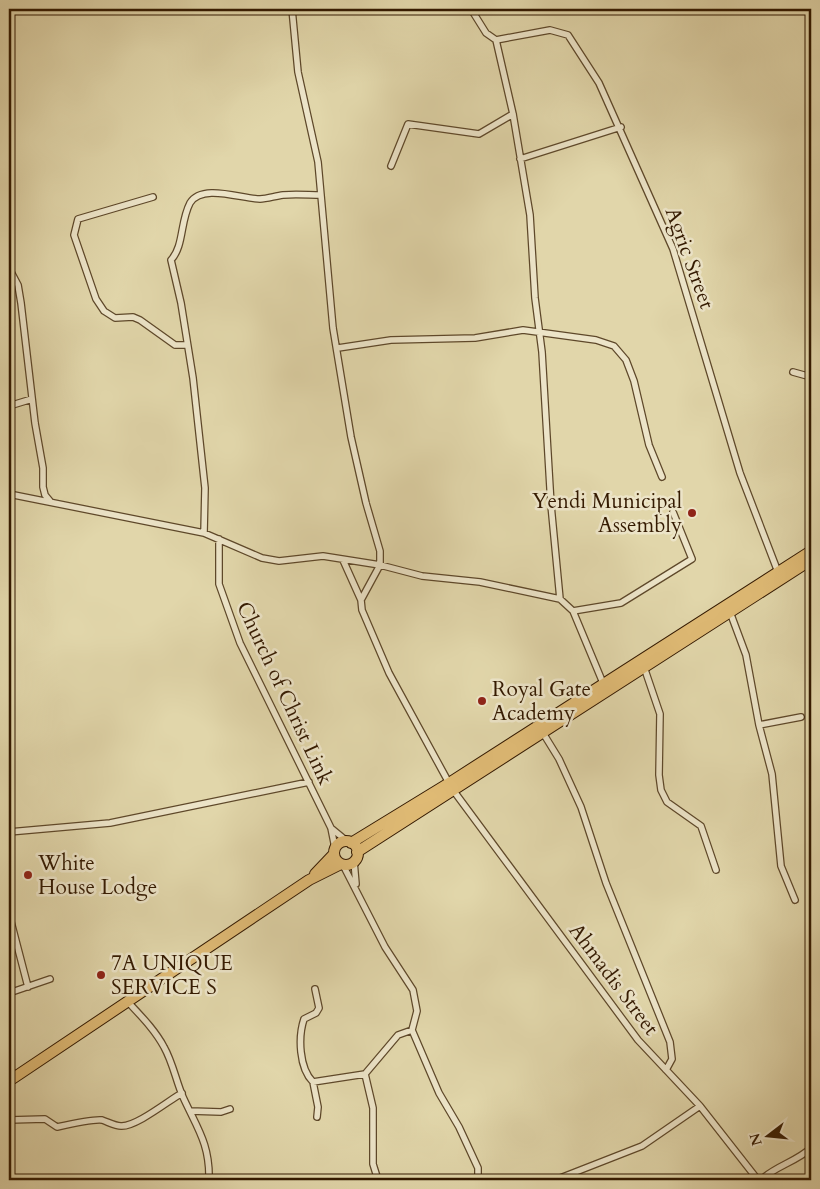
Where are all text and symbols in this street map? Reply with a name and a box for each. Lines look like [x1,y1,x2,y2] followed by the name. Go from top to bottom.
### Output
[658,203,721,313] street label: Agric Street
[532,487,682,540] place label: Yendi Municipal Assembly
[686,507,698,519] marker: Yendi Municipal Assembly
[229,597,340,790] street label: Church of Christ Link
[492,675,591,728] place label: Royal Gate Academy
[476,695,488,707] marker: Royal Gate Academy
[37,849,157,902] place label: White House Lodge
[22,869,34,881] marker: White House Lodge
[562,917,666,1042] street label: Ahmadis Street
[111,949,233,1002] place label: 7A UNIQUE SERVICE S
[95,969,107,981] marker: 7A UNIQUE SERVICE S
[742,1112,792,1162] north arrow
[745,1131,767,1148] text: N

